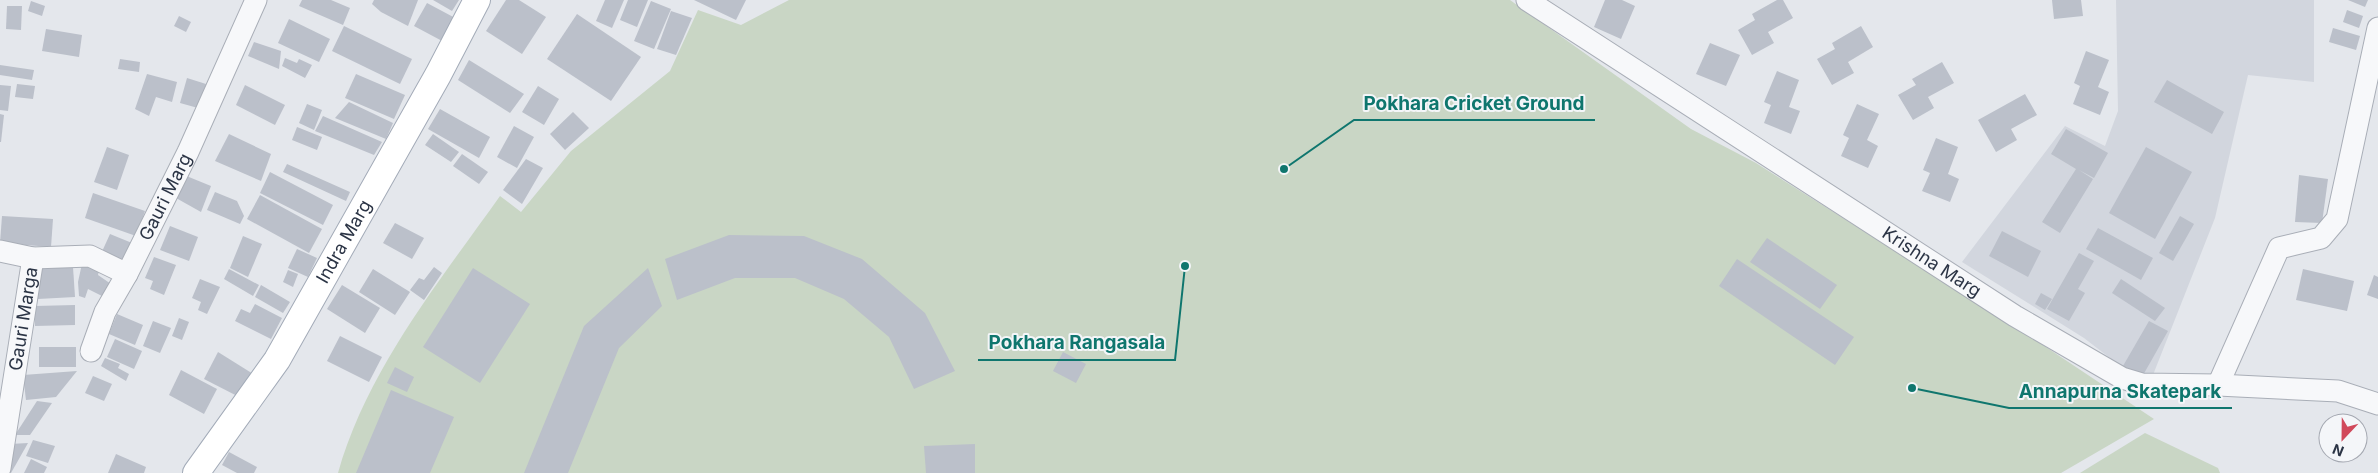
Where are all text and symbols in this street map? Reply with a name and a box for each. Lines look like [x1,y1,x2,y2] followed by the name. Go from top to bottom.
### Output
[1354,86,1595,120] callout: Pokhara Cricket Ground
[1363,92,1585,115] text: Pokhara Cricket Ground
[135,150,196,244] street label: Gauri Marg
[312,196,375,287] street label: Indra Marg
[1879,222,1985,301] street label: Krishna Marg
[4,265,41,372] street label: Gauri Marga
[978,326,1175,360] callout: Pokhara Rangasala
[989,331,1165,354] text: Pokhara Rangasala
[2009,374,2232,408] callout: Annapurna Skatepark
[2019,380,2221,403] text: Annapurna Skatepark
[2318,413,2368,463] north arrow
[2330,441,2346,460] text: N

